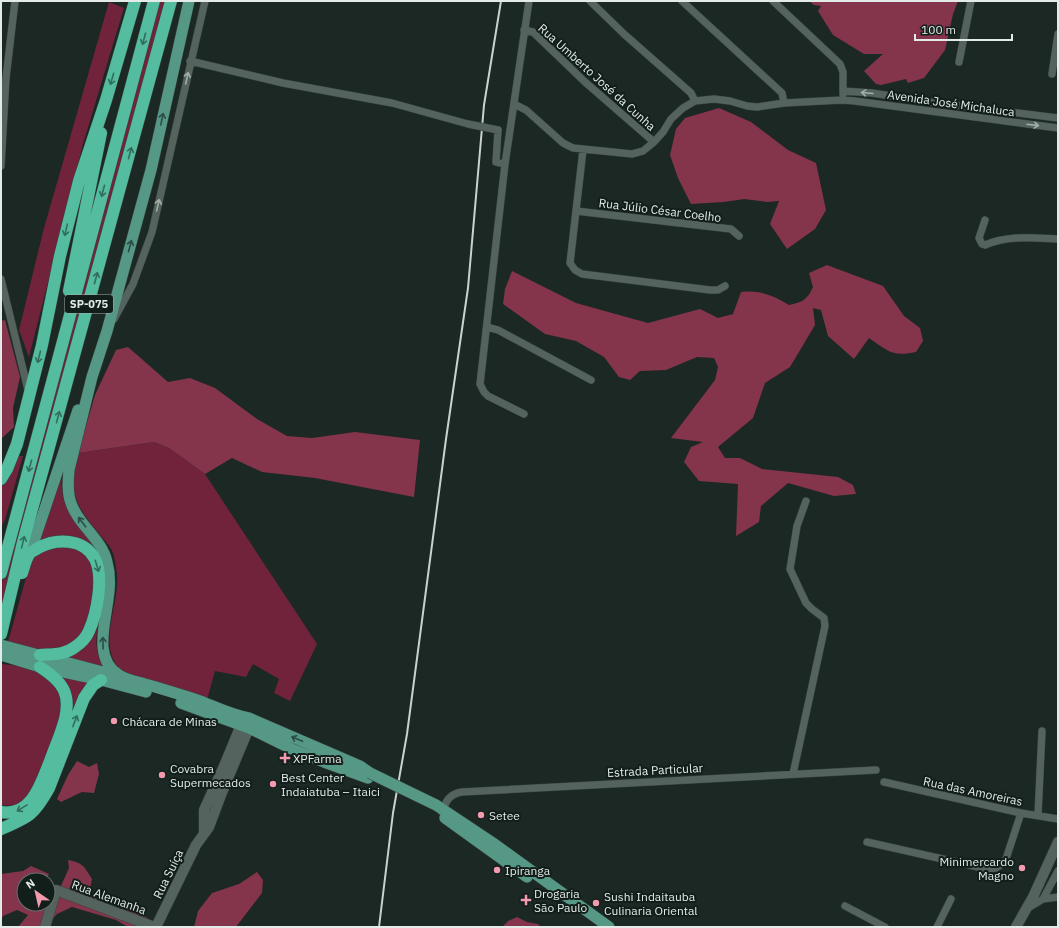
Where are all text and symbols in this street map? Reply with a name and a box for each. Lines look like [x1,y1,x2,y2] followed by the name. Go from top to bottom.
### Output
[915,16,1012,42] scale bar
[535,20,659,134] street label: Rua Umberto José da Cunha
[921,22,956,37] text: 100 m
[140,32,147,45] one-way arrow
[108,72,115,85] one-way arrow
[183,72,191,85] one-way arrow
[886,87,1016,119] street label: Avenida José Michaluca
[861,90,874,97] one-way arrow
[158,113,166,126] one-way arrow
[1026,121,1039,129] one-way arrow
[127,146,134,159] one-way arrow
[99,185,107,198] one-way arrow
[598,195,723,225] street label: Rua Júlio César Coelho
[154,198,162,211] one-way arrow
[62,223,70,236] one-way arrow
[127,239,134,252] one-way arrow
[93,272,100,285] one-way arrow
[65,295,113,313] road number: SP-075
[35,350,42,363] one-way arrow
[55,411,62,424] one-way arrow
[26,459,33,472] one-way arrow
[78,516,86,527] one-way arrow
[20,536,28,549] one-way arrow
[94,560,101,573] one-way arrow
[99,637,107,650] one-way arrow
[122,714,217,729] place label: Chácara de Minas
[71,716,79,728] one-way arrow
[109,716,119,726] marker: Chácara de Minas
[291,735,303,743] one-way arrow
[293,751,342,766] place label: XPFarma
[280,753,290,763] marker: XPFarma
[607,760,704,780] street label: Estrada Particular
[170,761,251,790] place label: Covabra Supermecados
[157,770,167,780] marker: Covabra Supermecados
[281,770,380,799] place label: Best Center Indaiatuba – Itaici
[922,773,1024,809] street label: Rua das Amoreiras
[268,779,278,789] marker: Best Center Indaiatuba – Itaici
[17,804,28,812] one-way arrow
[489,808,520,823] place label: Setee
[476,810,486,820] marker: Setee
[150,846,187,901] street label: Rua Suíça
[940,854,1014,883] place label: Minimercardo Magno
[505,863,551,878] place label: Ipiranga
[1017,863,1027,873] marker: Minimercardo Magno
[492,865,502,875] marker: Ipiranga
[16,872,56,912] north arrow
[23,876,38,892] text: N
[70,877,149,918] street label: Rua Alemanha
[534,886,588,915] place label: Drogaria São Paulo
[604,889,698,918] place label: Sushi Indaitauba Culinaria Oriental
[521,895,531,905] marker: Drogaria São Paulo
[591,898,601,908] marker: Sushi Indaitauba Culinaria Oriental

